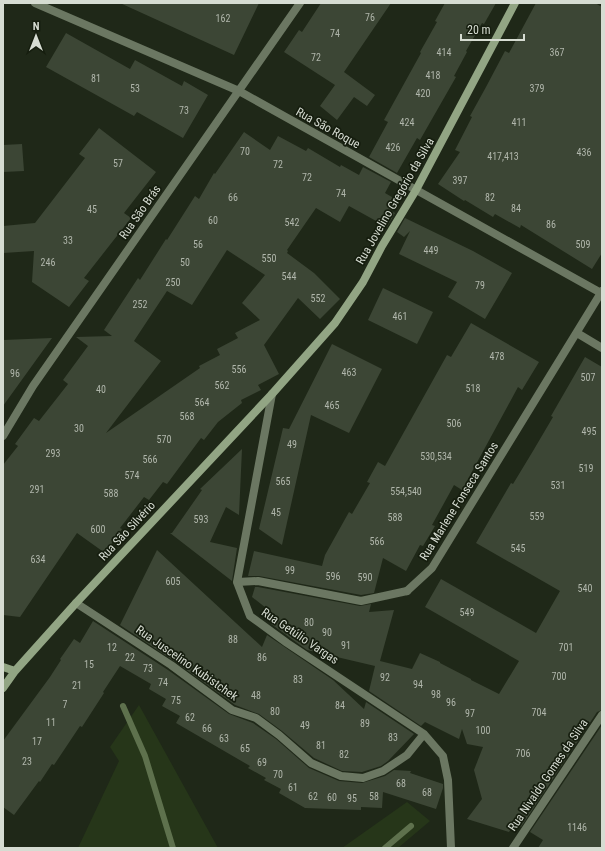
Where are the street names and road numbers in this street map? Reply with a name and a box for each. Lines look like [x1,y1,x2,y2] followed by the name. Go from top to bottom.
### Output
[293,105,363,152] street label: Rua São Roque
[353,135,437,267] street label: Rua Jovelino Gregório da Silva
[116,182,164,242] street label: Rua São Brás
[417,439,501,563] street label: Rua Marlene Fonseca Santos
[96,498,158,564] street label: Rua São Silvério
[259,605,341,667] street label: Rua Getúlio Vargas
[133,622,241,704] street label: Rua Juscelino Kubistchek
[505,716,591,834] street label: Rua Nivaldo Gomes da Silva

